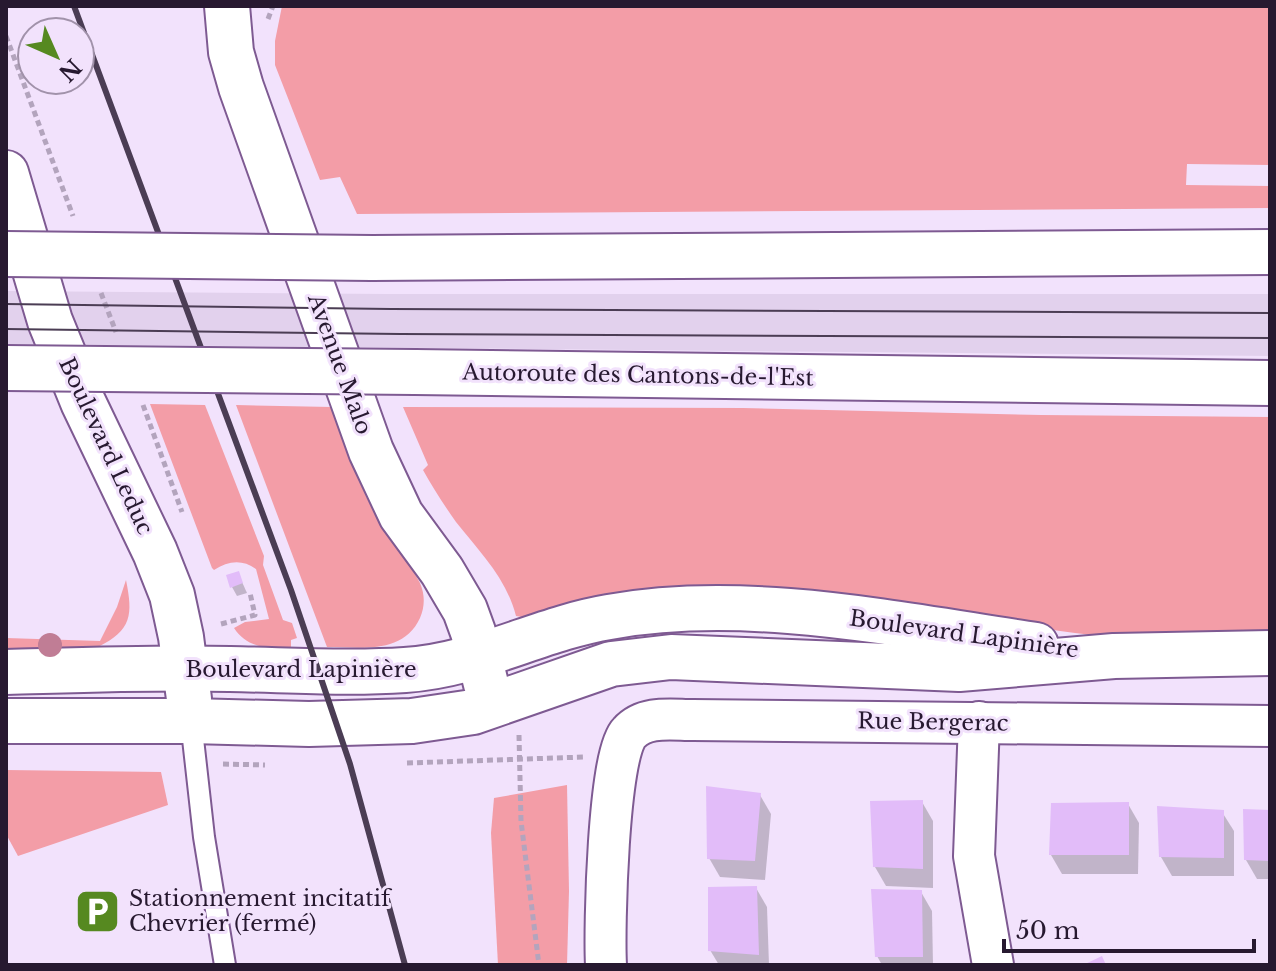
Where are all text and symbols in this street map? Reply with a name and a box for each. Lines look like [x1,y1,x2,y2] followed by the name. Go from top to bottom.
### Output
[16,16,96,96] north arrow
[53,53,87,87] text: N
[302,289,378,438] street label: Avenue Malo
[53,353,159,539] street label: Boulevard Leduc
[461,358,815,392] street label: Autoroute des Cantons-de-l'Est
[848,605,1080,663] street label: Boulevard Lapinière
[185,656,417,683] street label: Boulevard Lapinière
[857,707,1009,737] street label: Rue Bergerac
[129,885,393,937] place label: Stationnement incitatif Chevrier (fermé)
[74,887,122,935] parking icon: Stationnement incitatif Chevrier (fermé)
[1004,903,1254,953] scale bar
[1016,916,1080,945] text: 50 m

